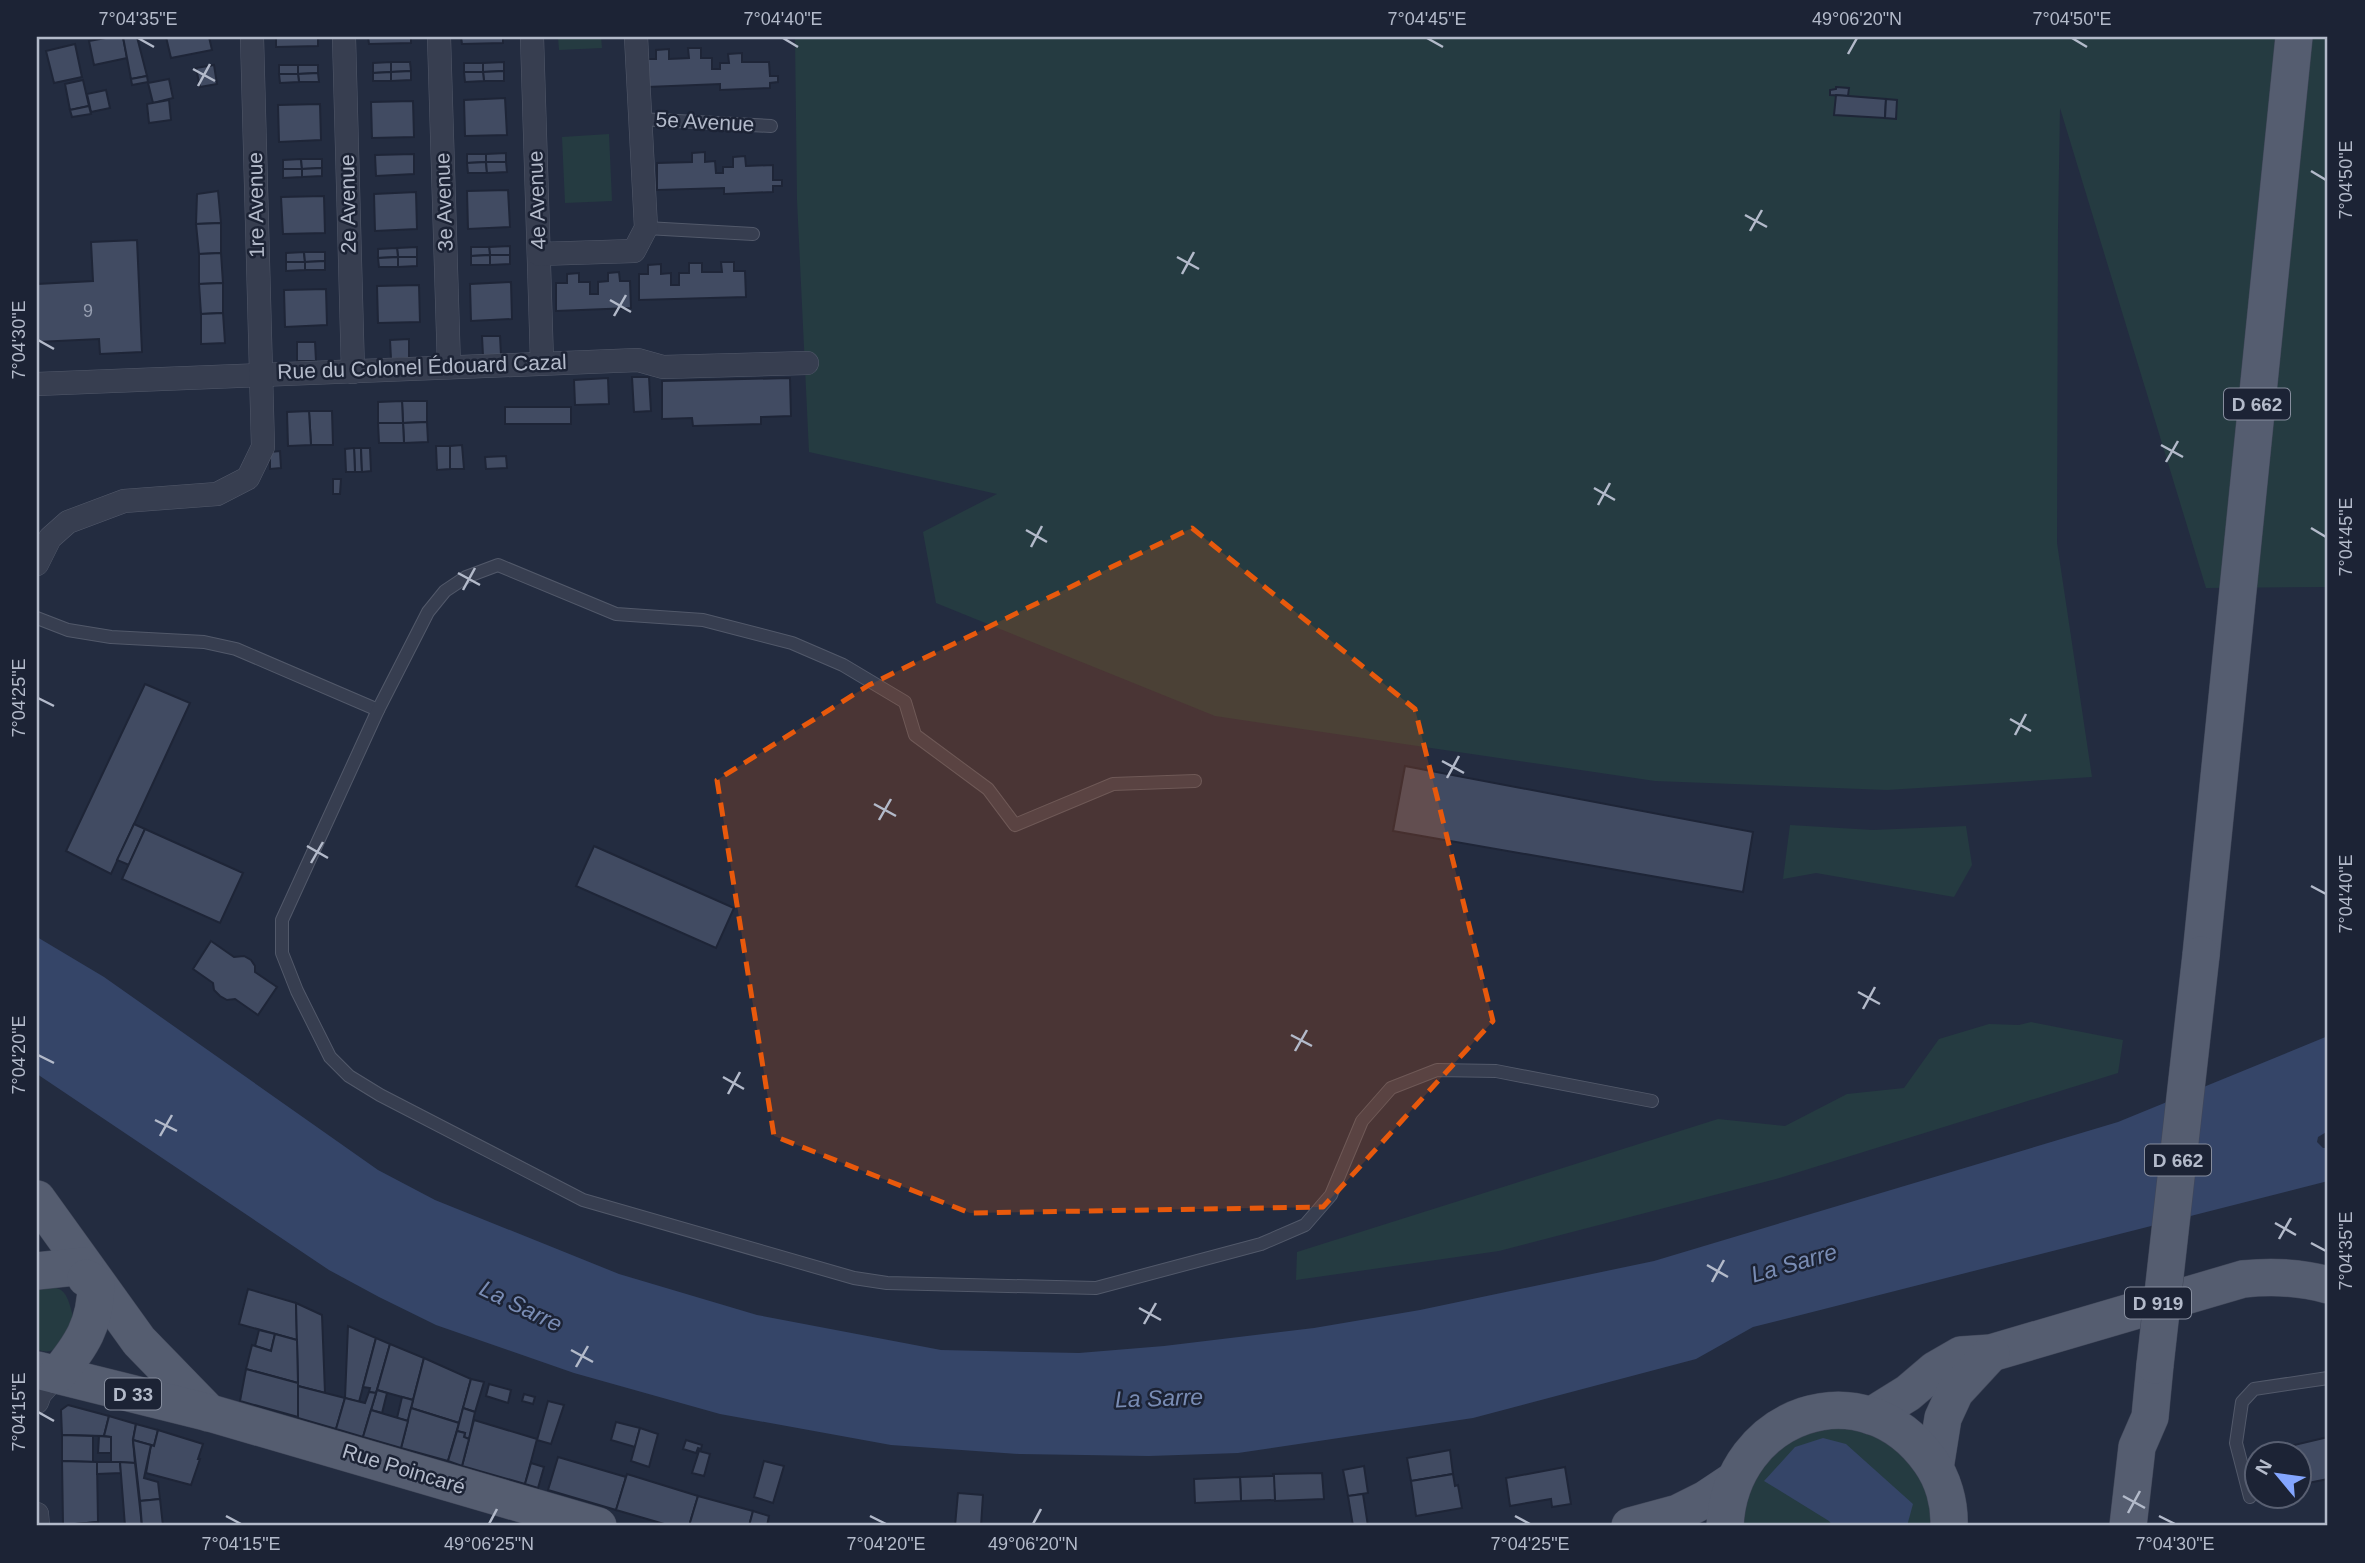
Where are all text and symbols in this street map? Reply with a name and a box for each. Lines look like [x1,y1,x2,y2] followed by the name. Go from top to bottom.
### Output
[98,9,178,29] text: 7°04'35"E
[743,9,823,29] text: 7°04'40"E
[1387,9,1467,29] text: 7°04'45"E
[1812,9,1902,29] text: 49°06'20"N
[2032,9,2112,29] text: 7°04'50"E
[655,107,755,136] street label: 5e Avenue
[2336,140,2356,220] text: 7°04'50"E
[523,150,550,250] street label: 4e Avenue
[243,152,268,258] street label: 1re Avenue
[430,152,457,252] street label: 3e Avenue
[335,154,360,254] street label: 2e Avenue
[9,300,29,380] text: 7°04'30"E
[83,301,93,321] house number: 9
[277,350,567,383] street label: Rue du Colonel Édouard Cazal
[2224,388,2290,420] road number: D 662
[2336,497,2356,577] text: 7°04'45"E
[9,658,29,738] text: 7°04'25"E
[2336,854,2356,934] text: 7°04'40"E
[9,1015,29,1095] text: 7°04'20"E
[2145,1144,2211,1176] road number: D 662
[2336,1211,2356,1291] text: 7°04'35"E
[1748,1238,1840,1288] water label: La Sarre
[476,1275,566,1337] water label: La Sarre
[2125,1288,2191,1318] road number: D 919
[9,1372,29,1452] text: 7°04'15"E
[105,1378,161,1410] road number: D 33
[1114,1383,1204,1413] water label: La Sarre
[340,1439,468,1498] street label: Rue Poincaré
[2242,1440,2312,1510] north arrow
[2251,1456,2276,1478] text: N
[201,1534,281,1554] text: 7°04'15"E
[444,1534,534,1554] text: 49°06'25"N
[846,1534,926,1554] text: 7°04'20"E
[988,1534,1078,1554] text: 49°06'20"N
[1490,1534,1570,1554] text: 7°04'25"E
[2135,1534,2215,1554] text: 7°04'30"E

